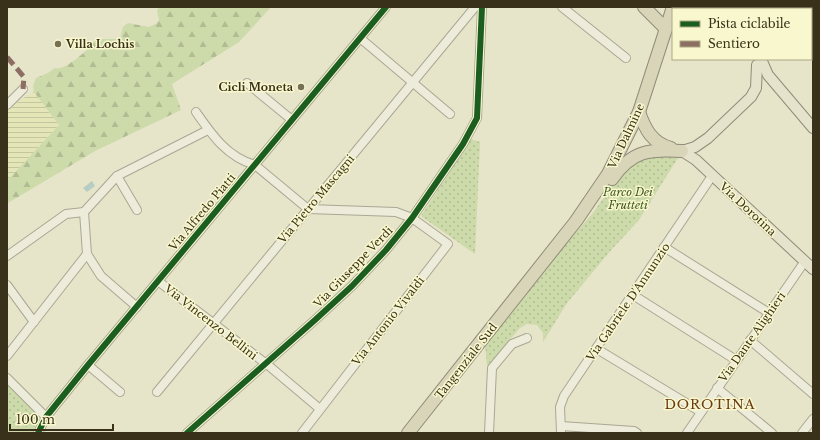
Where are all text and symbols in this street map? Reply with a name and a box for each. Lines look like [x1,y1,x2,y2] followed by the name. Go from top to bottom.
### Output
[672,8,812,60] legend
[708,16,791,31] text: Pista ciclabile
[708,36,760,51] text: Sentiero
[65,37,134,51] place label: Villa Lochis
[53,39,63,49] marker: Villa Lochis
[218,80,294,94] place label: Cicli Moneta
[296,82,306,92] marker: Cicli Moneta
[604,101,647,172] street label: Via Dalmine
[274,152,357,247] street label: Via Pietro Mascagni
[165,170,238,254] street label: Via Alfredo Piatti
[716,179,780,239] street label: Via Dorotina
[602,185,653,212] park label: Parco Dei Frutteti
[310,223,396,311] street label: Via Giuseppe Verdi
[583,240,673,365] street label: Via Gabriele D'Annunzio
[348,273,427,369] street label: Via Antonio Vivaldi
[161,281,260,363] street label: Via Vincenzo Bellini
[715,289,789,386] street label: Via Dante Alighieri
[432,320,500,402] street label: Tangenziale Sud
[664,396,756,413] district label: DOROTINA
[10,406,113,432] scale bar
[16,412,55,427] text: 100 m

